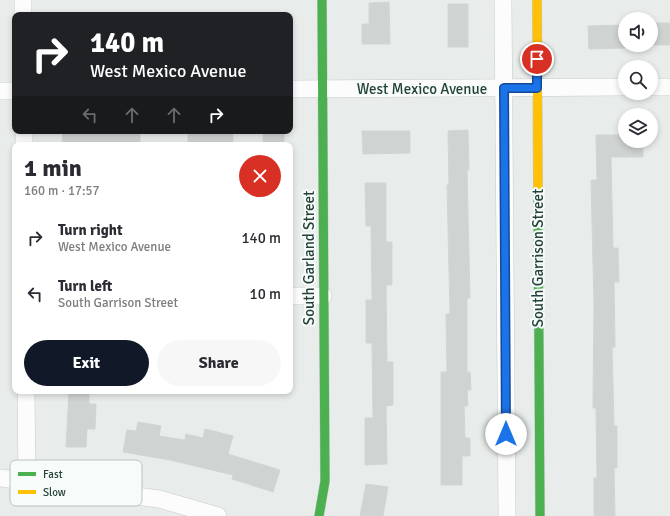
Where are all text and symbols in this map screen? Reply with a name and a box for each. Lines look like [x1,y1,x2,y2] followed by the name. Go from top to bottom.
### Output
[618,12,658,148] map controls
[618,12,658,52] button: sound
[90,26,164,60] text: 140 m
[24,28,76,80] icon: right
[520,42,554,76] pin
[526,48,548,70] icon: arrive
[90,60,247,82] text: West Mexico Avenue
[618,60,658,100] button: search
[357,80,487,98] street label: West Mexico Avenue
[79,104,101,126] icon: left
[121,104,143,126] icon: ahead
[163,104,185,126] icon: ahead
[205,104,227,126] icon: right
[618,108,658,148] button: layers
[24,153,82,183] text: 1 min
[239,155,281,197] button: close
[24,183,100,199] text: 160 m · 17:57
[529,189,547,327] street label: South Garrison Street
[300,191,318,325] street label: South Garland Street
[58,221,123,239] text: Turn right
[24,227,46,249] icon: right
[241,229,281,247] text: 140 m
[58,239,171,255] text: West Mexico Avenue
[58,277,112,295] text: Turn left
[24,283,46,305] icon: left
[250,285,281,303] text: 10 m
[58,295,178,311] text: South Garrison Street
[24,340,149,386] button: Exit
[157,340,281,386] button: Share
[485,413,527,455] position arrow
[10,460,142,506] legend
[43,468,63,481] text: Fast
[43,486,66,499] text: Slow

